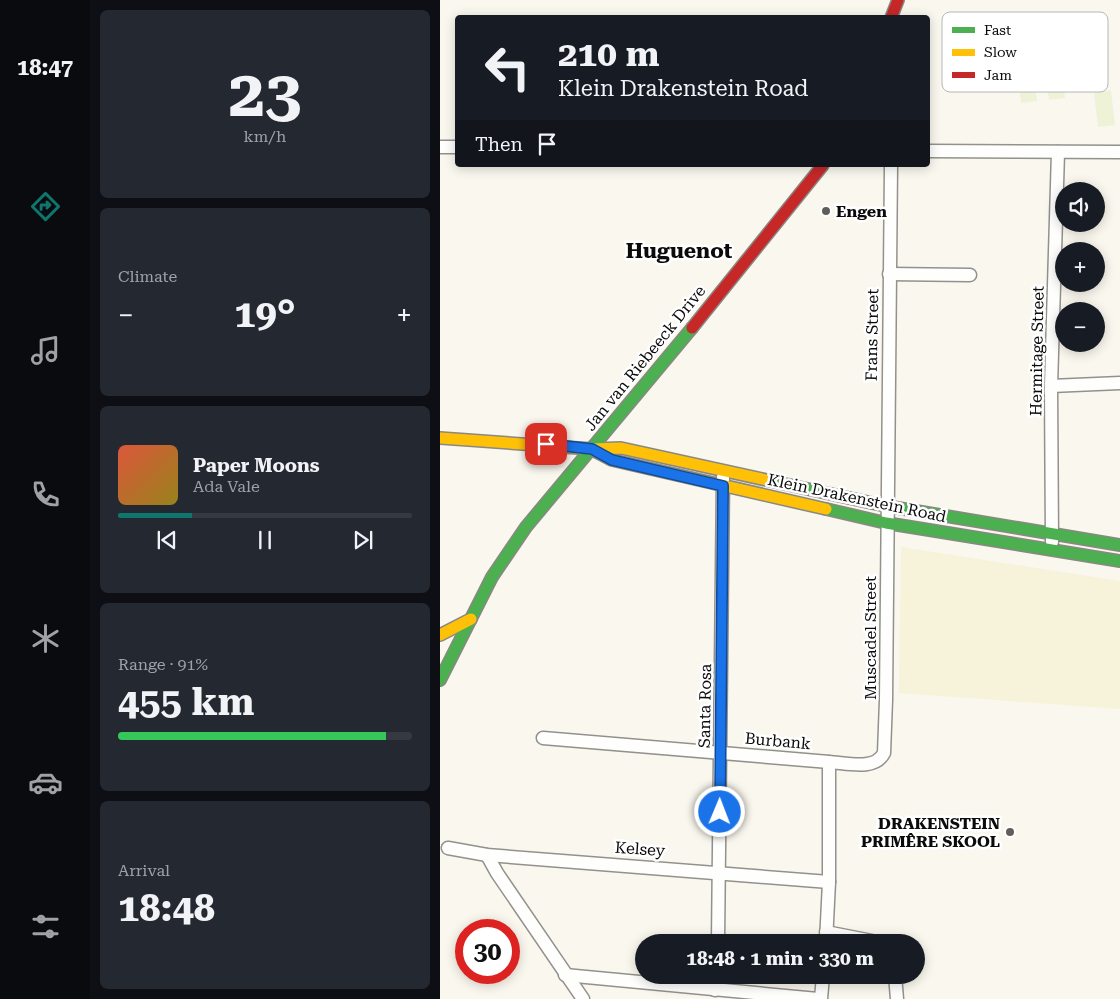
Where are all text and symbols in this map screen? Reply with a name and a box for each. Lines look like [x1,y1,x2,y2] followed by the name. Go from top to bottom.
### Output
[942,12,1108,92] legend
[984,22,1011,38] text: Fast
[558,34,659,75] text: 210 m
[475,35,540,100] icon: left
[984,44,1017,60] text: Slow
[17,55,73,80] text: 18:47
[229,56,301,132] text: 23
[984,67,1012,83] text: Jam
[558,76,808,101] text: Klein Drakenstein Road
[244,127,286,146] text: km/h
[533,130,561,158] icon: arrive
[475,133,523,156] text: Then
[1055,182,1105,352] map controls
[1055,182,1105,232] button: sound
[28,189,63,224] icon: directions
[836,202,887,221] place label: Engen
[820,205,832,217] marker: Engen
[626,239,733,263] district label: Huguenot
[1055,242,1105,292] button: +
[118,267,177,286] text: Climate
[581,281,710,434] street label: Jan van Riebeeck Drive
[1026,286,1048,416] street label: Hermitage Street
[862,289,882,381] street label: Frans Street
[234,292,296,336] text: 19°
[118,299,134,332] text: −
[396,299,412,332] text: +
[1055,302,1105,352] button: −
[28,333,63,368] icon: music
[525,423,567,465] pin
[532,430,560,458] icon: arrive
[193,454,320,477] text: Paper Moons
[766,470,948,526] street label: Klein Drakenstein Road
[28,477,63,512] icon: phone
[193,477,260,496] text: Ada Vale
[153,526,181,554] icon: previous
[251,526,279,554] icon: pause
[349,526,377,554] icon: next
[861,576,880,700] street label: Muscadel Street
[28,621,63,656] icon: climate
[118,655,208,674] text: Range · 91%
[695,663,715,748] street label: Santa Rosa
[118,680,254,724] text: 455 km
[744,729,812,753] street label: Burbank
[28,765,63,800] icon: car
[693,785,745,837] position arrow
[861,814,1000,851] place label: DRAKENSTEIN PRIMÊRE SKOOL
[1004,826,1016,838] marker: DRAKENSTEIN PRIMÊRE SKOOL
[614,838,666,860] street label: Kelsey
[118,861,170,880] text: Arrival
[118,886,215,930] text: 18:48
[28,909,63,944] icon: filters
[455,919,520,984] speed limit sign: 30
[686,947,874,970] text: 18:48 · 1 min · 330 m

